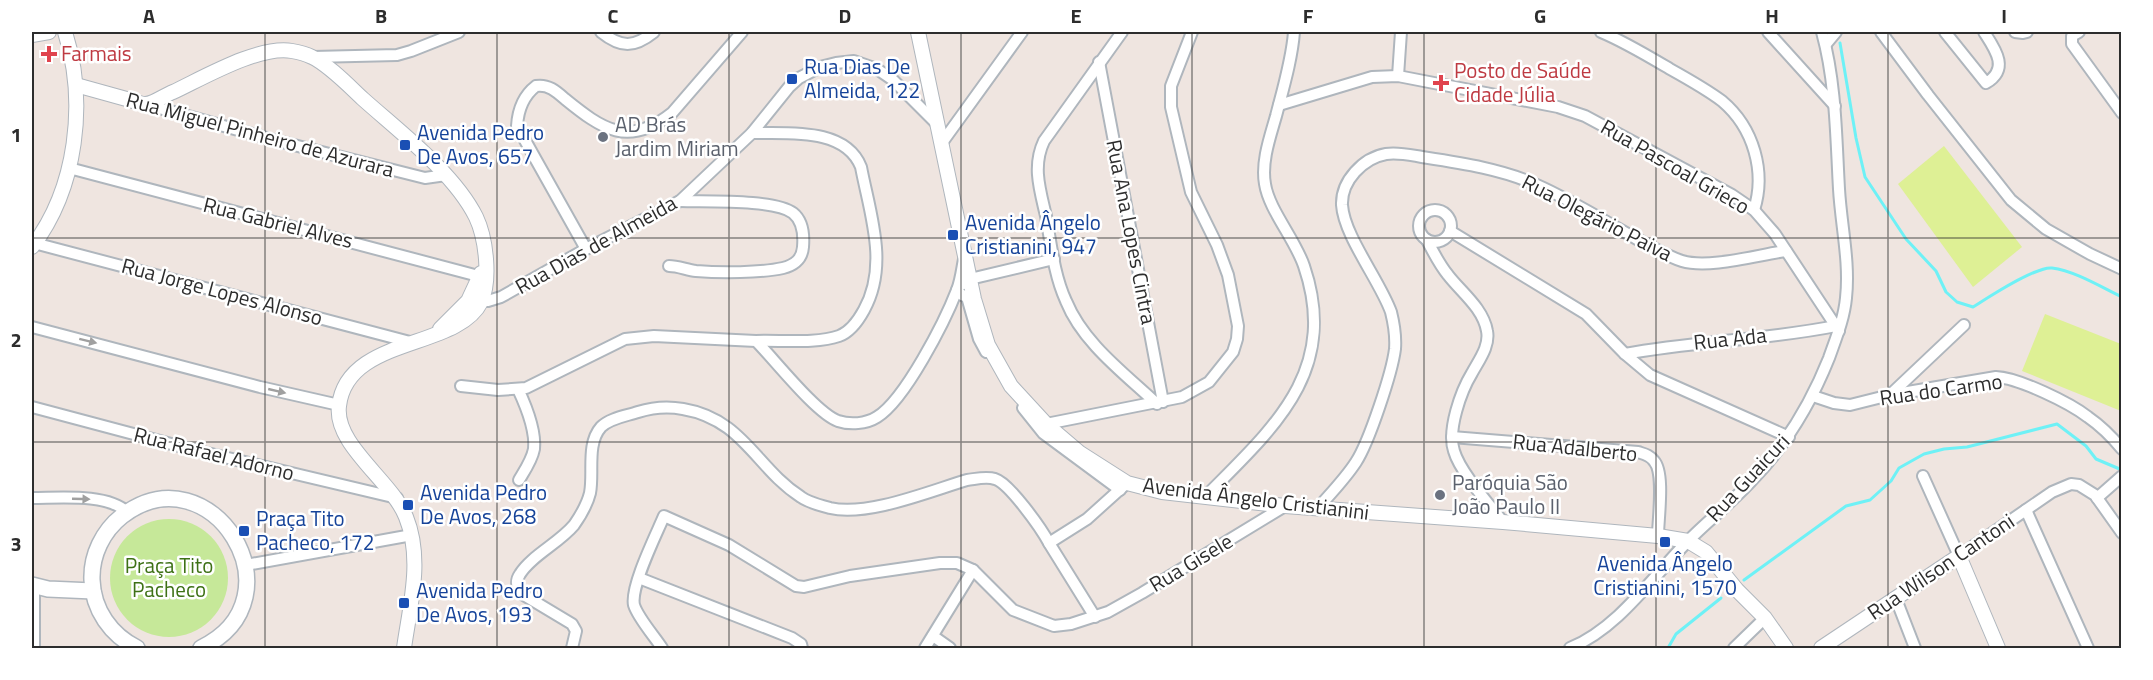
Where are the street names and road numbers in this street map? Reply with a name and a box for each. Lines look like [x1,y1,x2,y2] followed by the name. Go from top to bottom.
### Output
[123,83,398,185] street label: Rua Miguel Pinheiro de Azurara
[1595,110,1756,222] street label: Rua Pascoal Grieco
[1098,137,1166,327] street label: Rua Ana Lopes Cintra
[1517,165,1679,269] street label: Rua Olegário Paiva
[509,186,683,302] street label: Rua Dias de Almeida
[200,188,356,256] street label: Rua Gabriel Alves
[118,249,326,333] street label: Rua Jorge Lopes Alonso
[1692,318,1768,358] street label: Rua Ada
[1877,365,2004,413] street label: Rua do Carmo
[131,418,298,488] street label: Rua Rafael Adorno
[1511,425,1639,469] street label: Rua Adalberto
[1698,426,1797,529] street label: Rua Guaicuri
[1141,468,1371,528] street label: Avenida Ângelo Cristianini
[1860,505,2020,627] street label: Rua Wilson Cantoni
[1143,525,1238,600] street label: Rua Gisele

